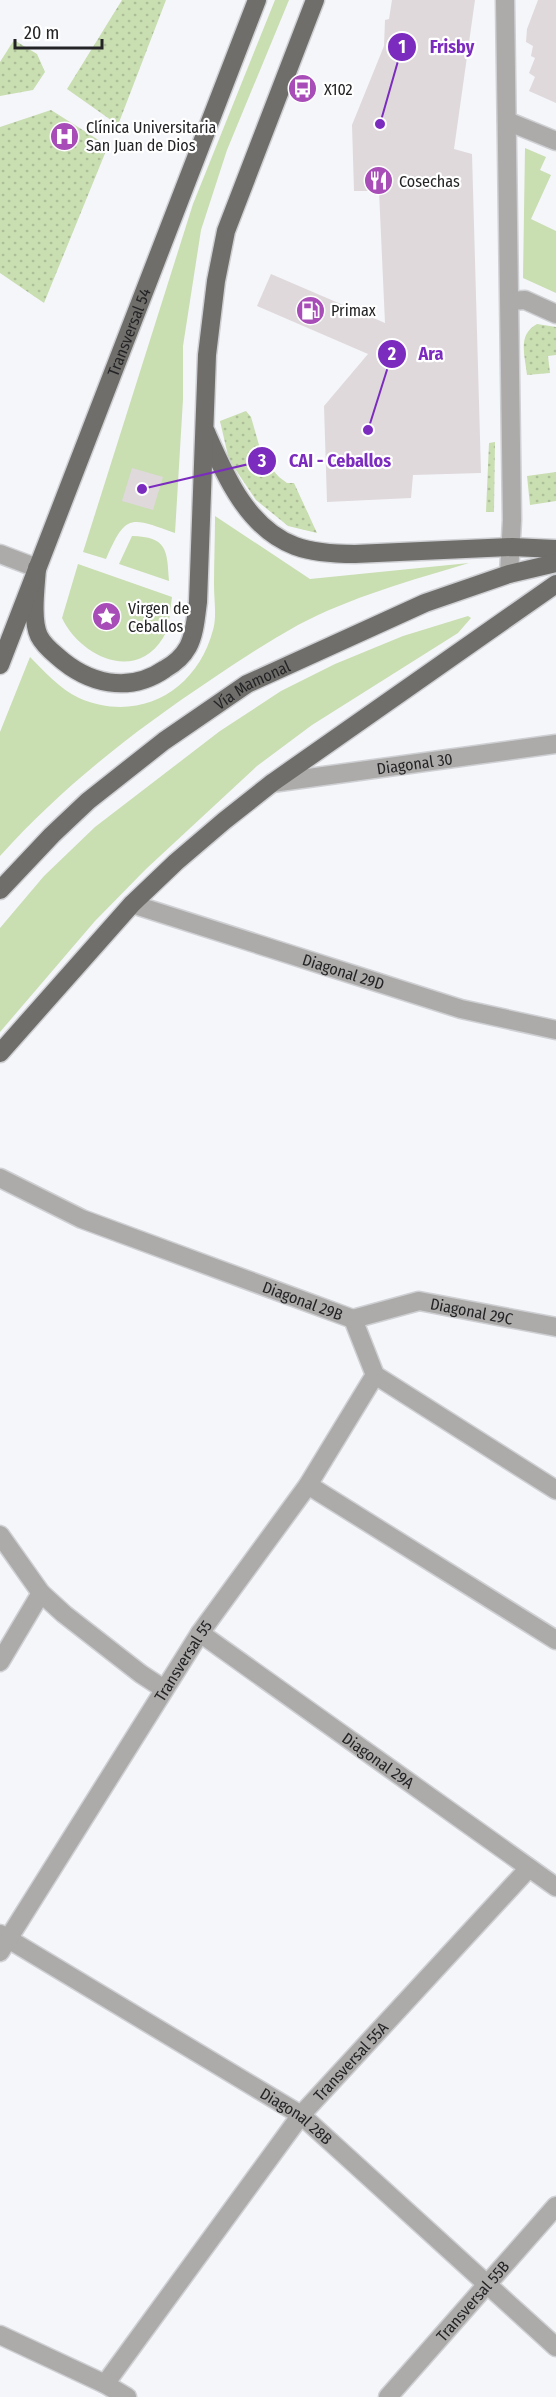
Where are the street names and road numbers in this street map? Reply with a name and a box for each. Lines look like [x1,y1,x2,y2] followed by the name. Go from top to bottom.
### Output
[103,285,154,379] street label: Transversal 54
[210,656,293,713] street label: Vía Mamonal
[376,749,454,778] street label: Diagonal 30
[300,950,387,993] street label: Diagonal 29D
[260,1277,346,1324] street label: Diagonal 29B
[429,1294,515,1328] street label: Diagonal 29C
[150,1616,216,1705] street label: Transversal 55
[339,1728,418,1793] street label: Diagonal 29A
[309,2017,392,2105] street label: Transversal 55A
[257,2083,336,2149] street label: Diagonal 28B
[432,2256,513,2345] street label: Transversal 55B

